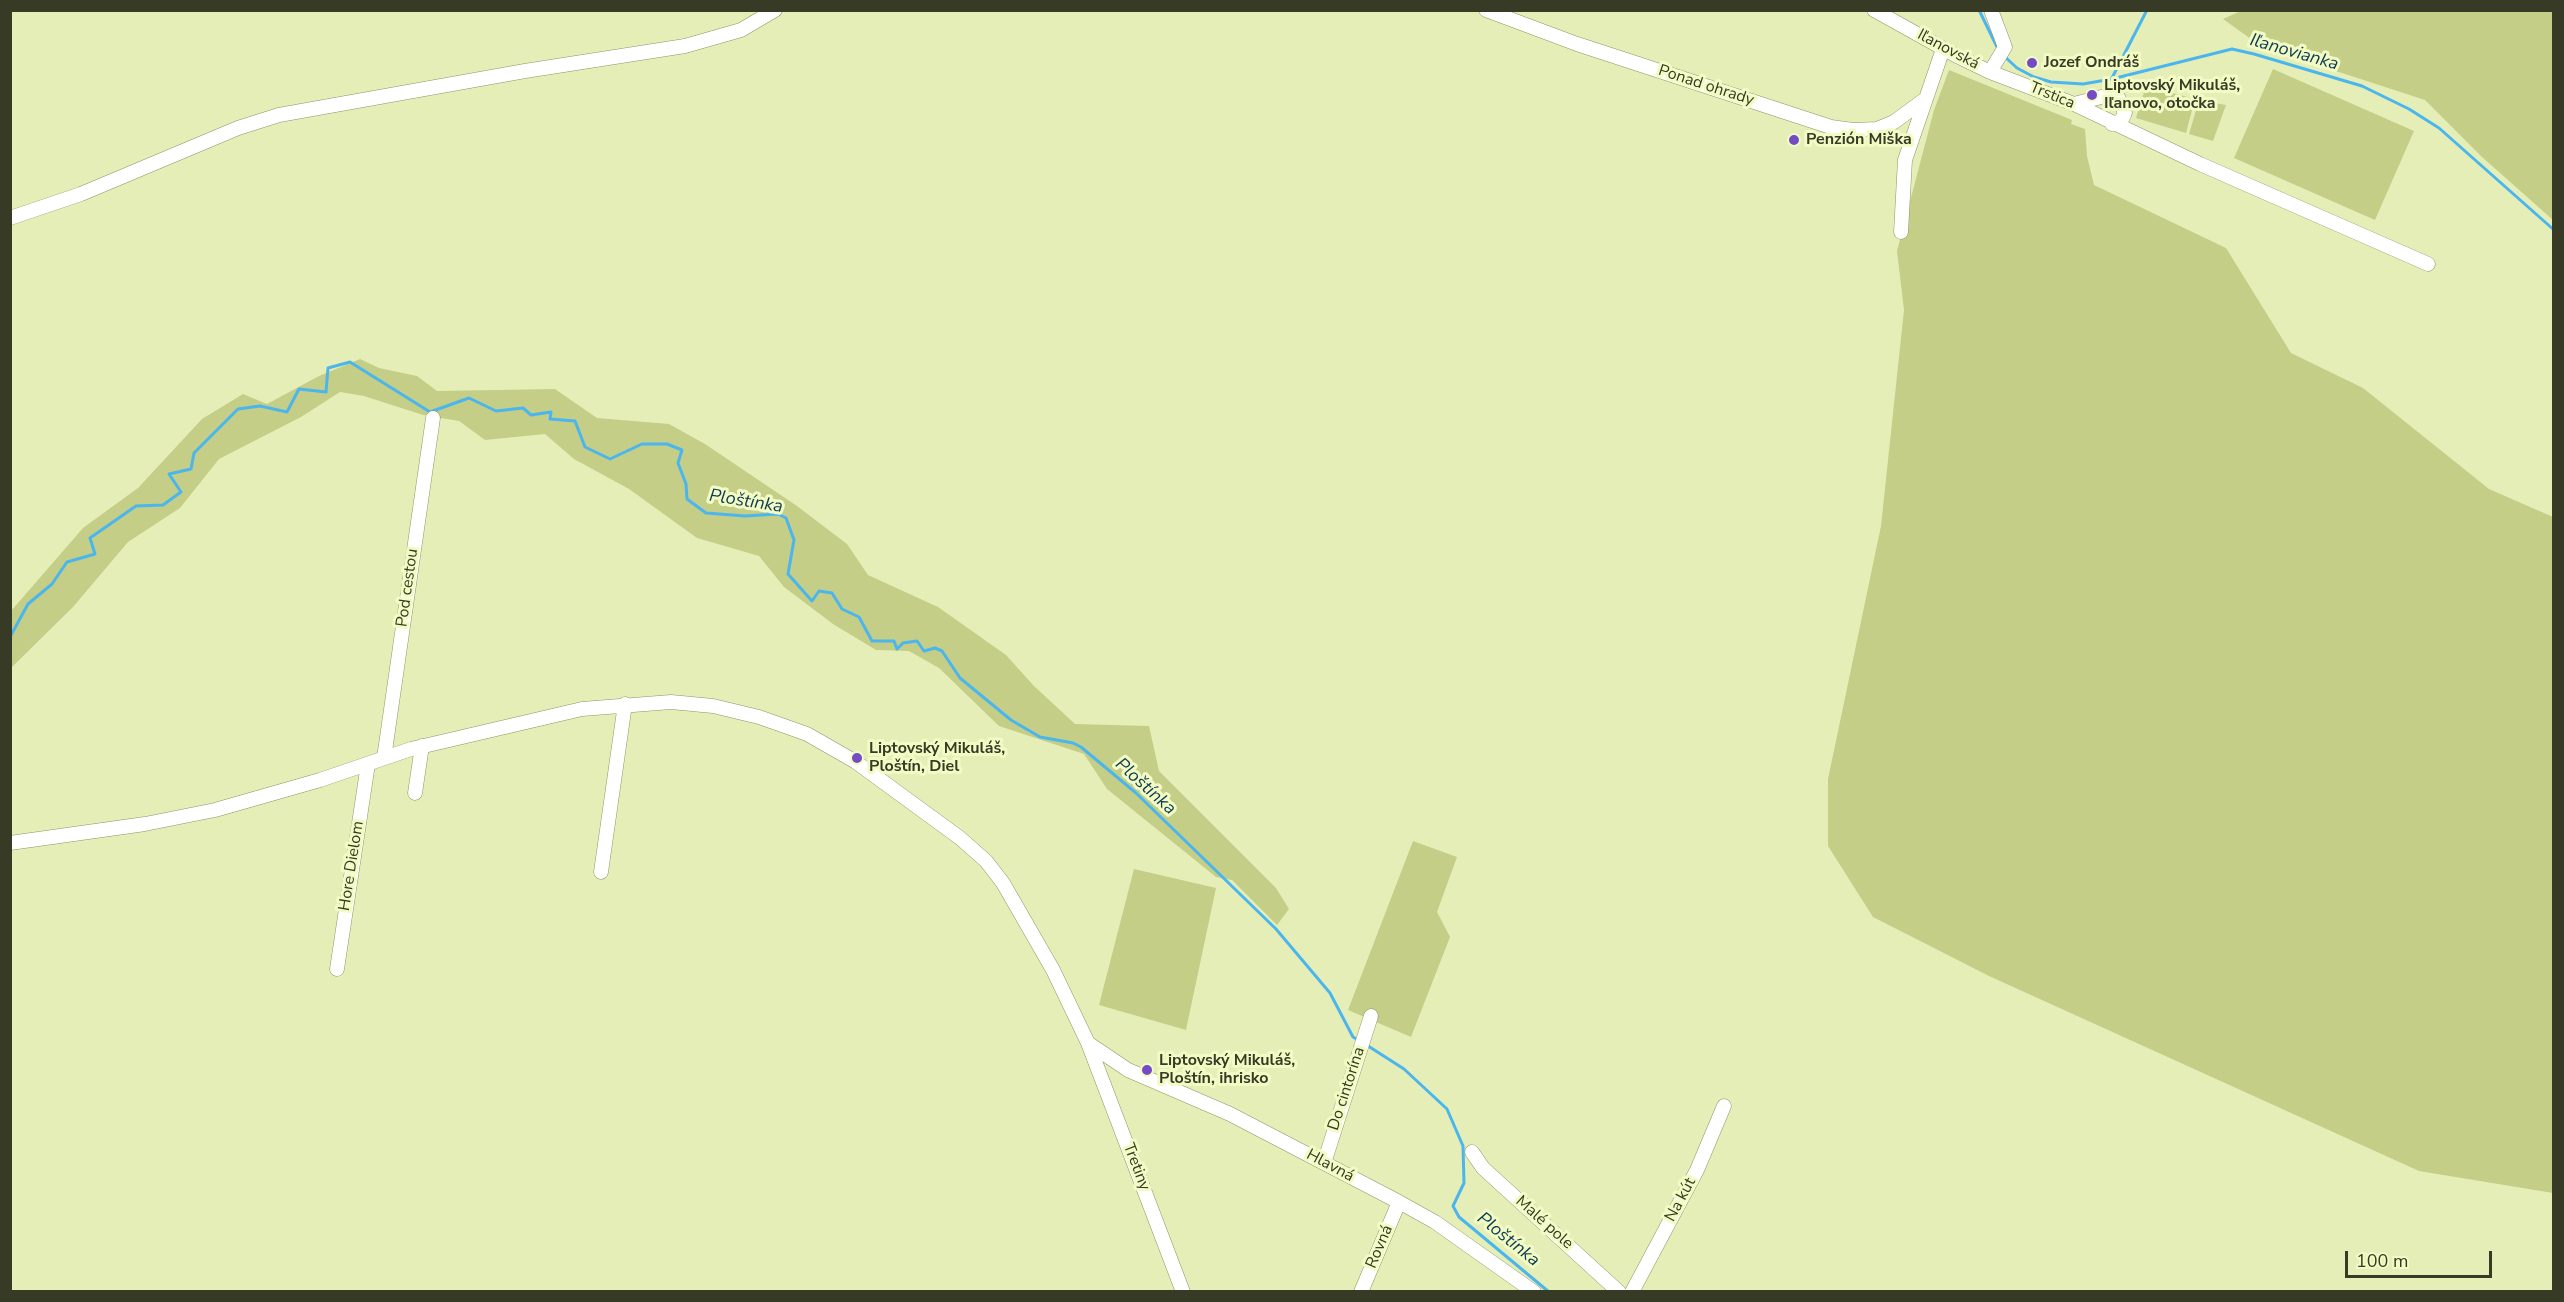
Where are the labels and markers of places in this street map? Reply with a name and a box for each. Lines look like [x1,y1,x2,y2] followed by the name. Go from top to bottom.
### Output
[2044,53,2139,73] place label: Jozef Ondráš
[2025,56,2039,70] marker: Jozef Ondráš
[2104,76,2240,114] place label: Liptovský Mikuláš, Iľanovo, otočka
[2085,88,2099,102] marker: Liptovský Mikuláš, Iľanovo, otočka
[1806,130,1912,150] place label: Penzión Miška
[1787,133,1801,147] marker: Penzión Miška
[869,739,1005,777] place label: Liptovský Mikuláš, Ploštín, Diel
[850,751,864,765] marker: Liptovský Mikuláš, Ploštín, Diel
[1159,1051,1295,1089] place label: Liptovský Mikuláš, Ploštín, ihrisko
[1140,1063,1154,1077] marker: Liptovský Mikuláš, Ploštín, ihrisko

